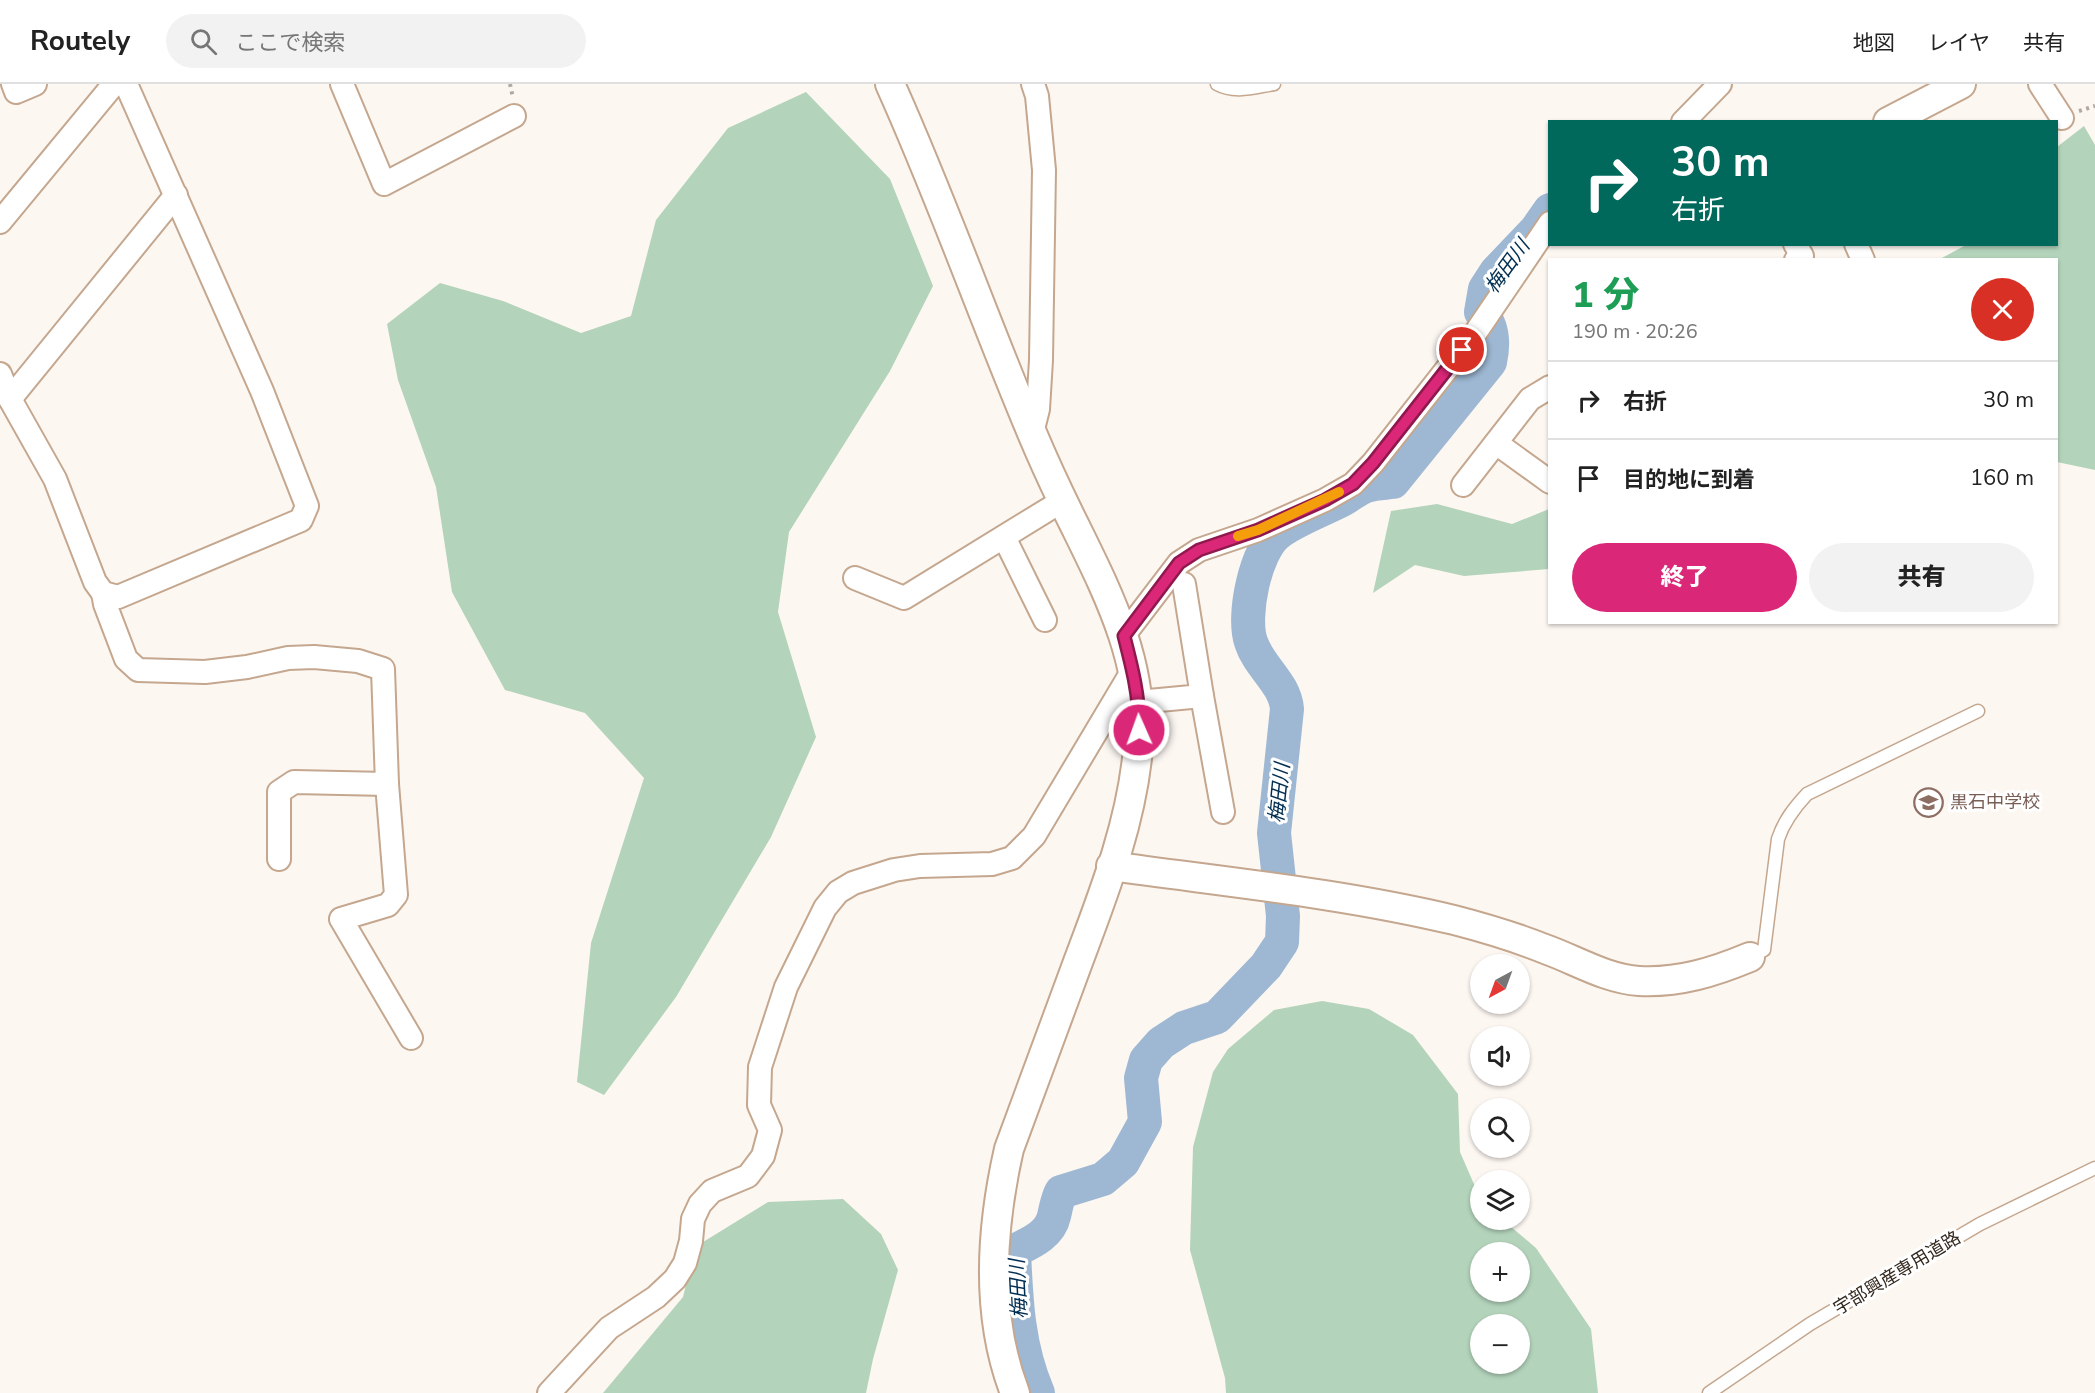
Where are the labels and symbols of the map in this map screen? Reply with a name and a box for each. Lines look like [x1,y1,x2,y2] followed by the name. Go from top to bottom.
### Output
[1479,232,1537,298] water label: 梅田川
[1436,324,1487,375] pin
[1107,698,1171,762] position arrow
[1263,760,1296,824] water label: 梅田川
[1913,786,1945,818] school or university icon: 黒石中学校
[1950,790,2040,814] place label: 黒石中学校
[1470,954,1530,1014] north arrow
[1829,1226,1965,1320] street label: 宇部興産専用道路
[1003,1256,1034,1320] water label: 梅田川

